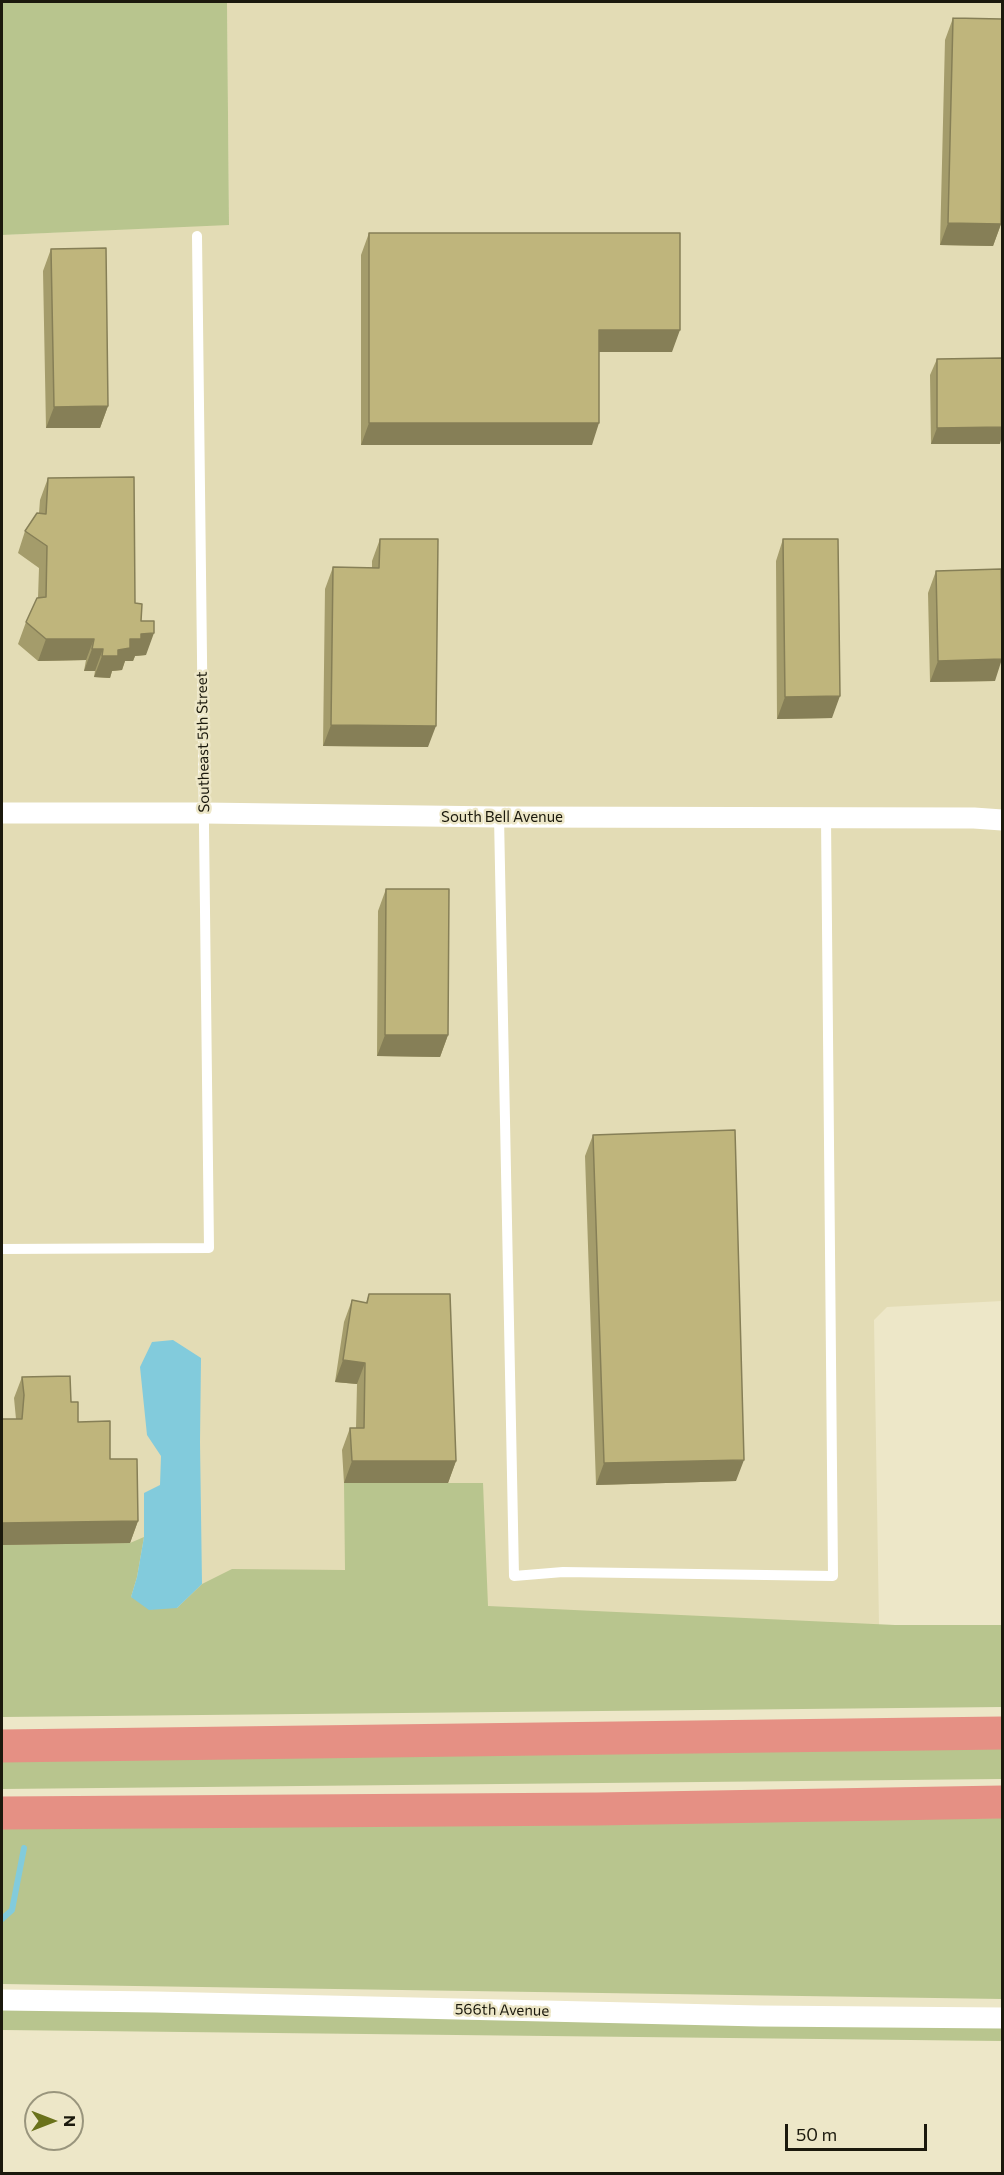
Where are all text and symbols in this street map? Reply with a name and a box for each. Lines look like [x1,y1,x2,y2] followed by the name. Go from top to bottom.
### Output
[193,671,213,813] street label: Southeast 5th Street
[441,808,563,826] street label: South Bell Avenue
[455,2000,549,2020] street label: 566th Avenue
[24,2091,84,2151] north arrow
[788,2112,930,2150] scale bar
[61,2115,80,2127] text: N
[796,2123,837,2145] text: 50 m

